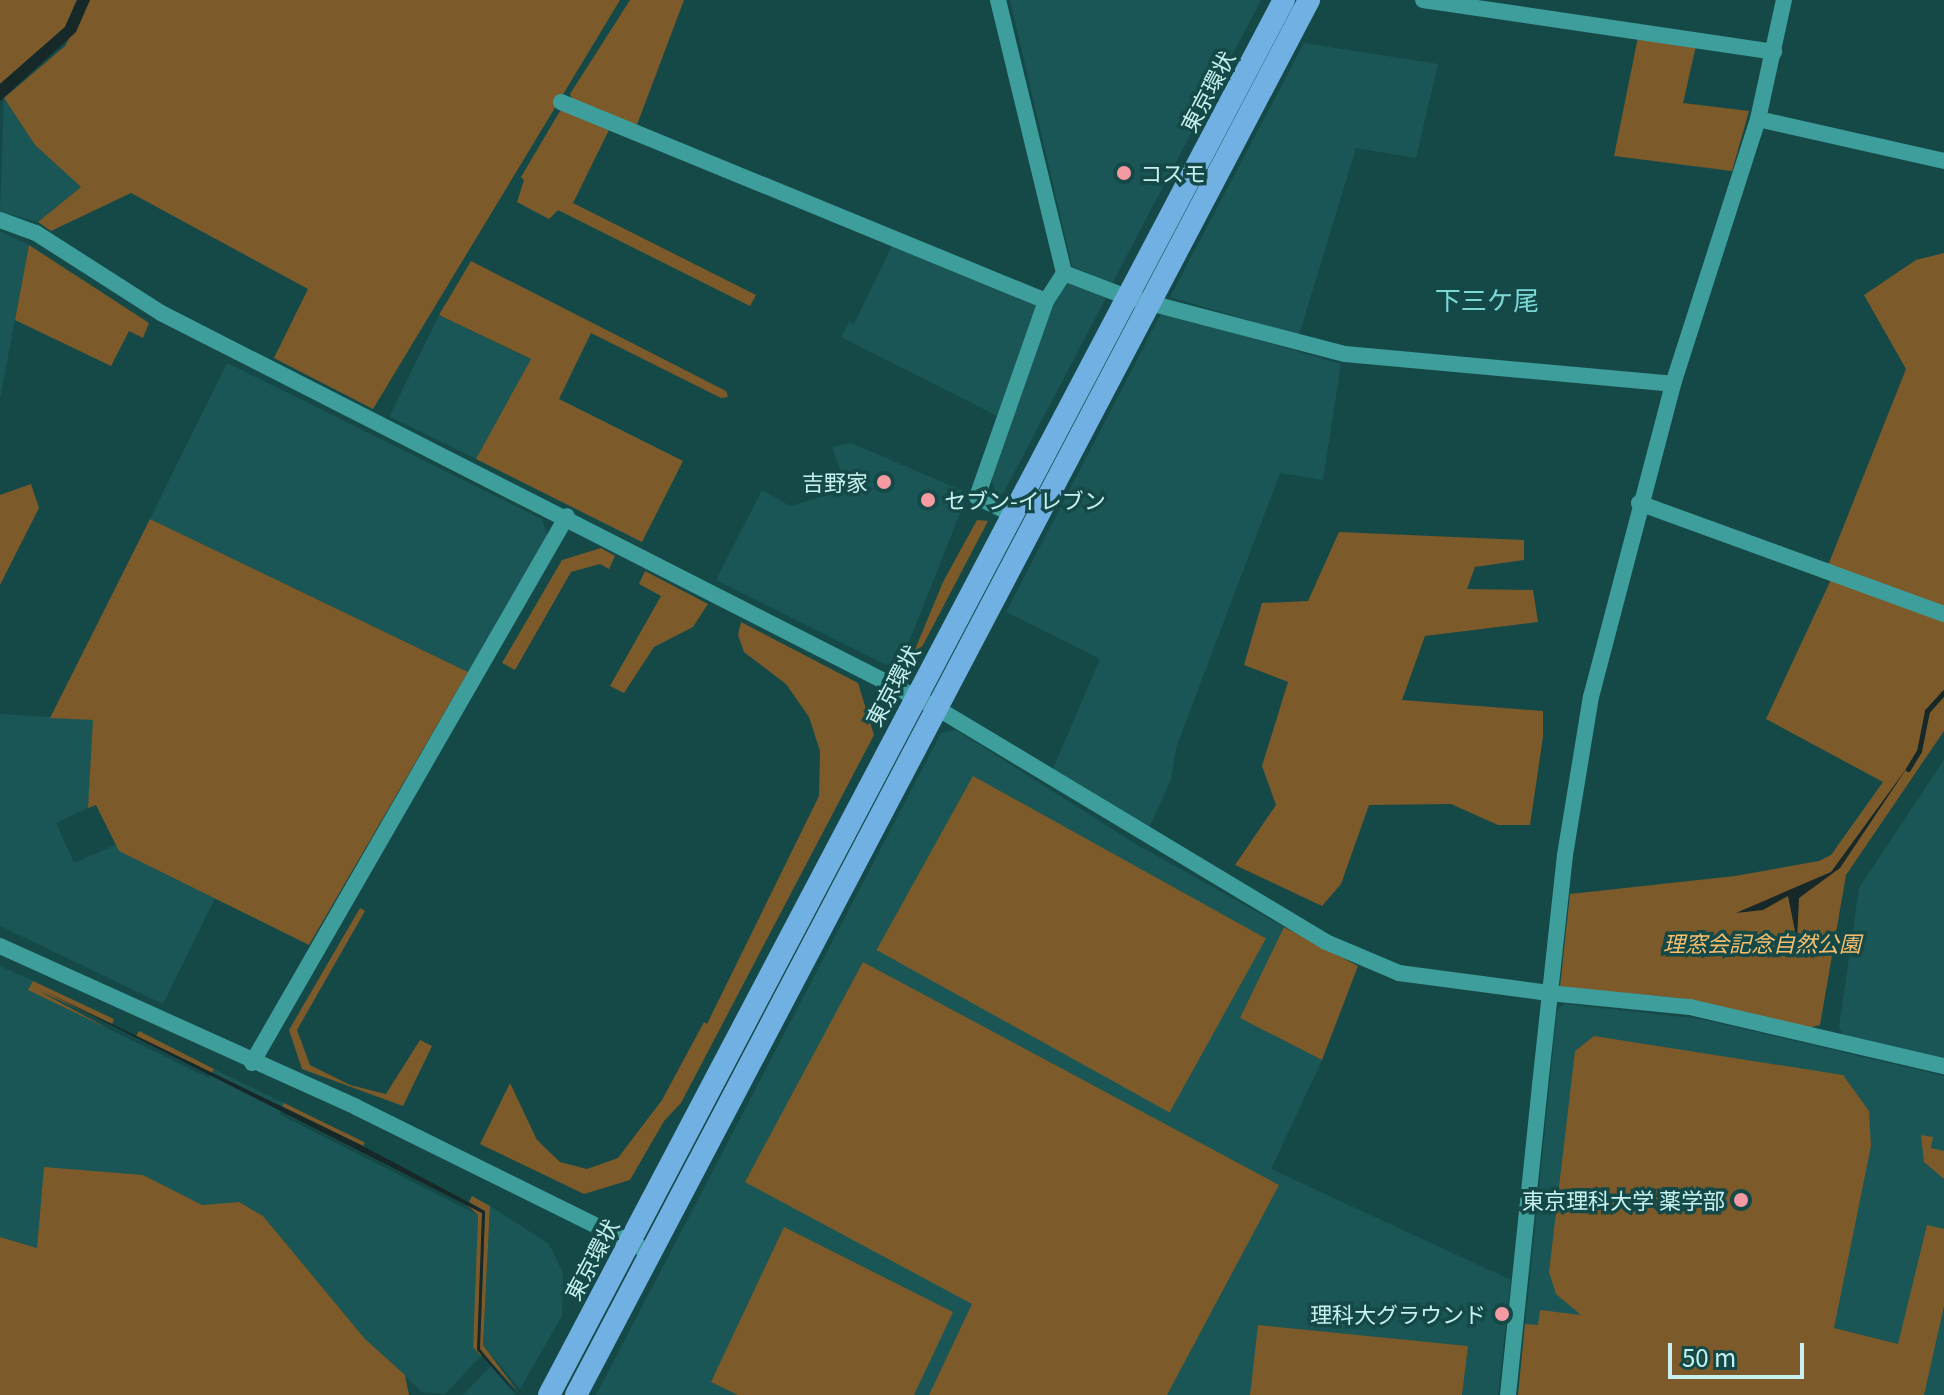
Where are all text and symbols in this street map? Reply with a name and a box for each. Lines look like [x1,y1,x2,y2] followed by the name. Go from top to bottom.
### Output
[1175,46,1239,136] street label: 東京環状
[1140,160,1206,186] place label: コスモ
[1115,164,1133,182] marker: コスモ
[1435,283,1539,315] district label: 下三ケ尾
[802,469,868,495] place label: 吉野家
[875,473,893,491] marker: 吉野家
[944,487,1106,513] place label: セブン-イレブン
[919,491,937,509] marker: セブン-イレブン
[860,640,924,730] street label: 東京環状
[1663,930,1861,956] park label: 理窓会記念自然公園
[1522,1187,1725,1213] place label: 東京理科大学 薬学部
[1732,1191,1750,1209] marker: 東京理科大学 薬学部
[559,1214,623,1304] street label: 東京環状
[1310,1301,1486,1327] place label: 理科大グラウンド
[1493,1305,1511,1323] marker: 理科大グラウンド
[1672,1327,1808,1377] scale bar
[1682,1339,1736,1374] text: 50 m

